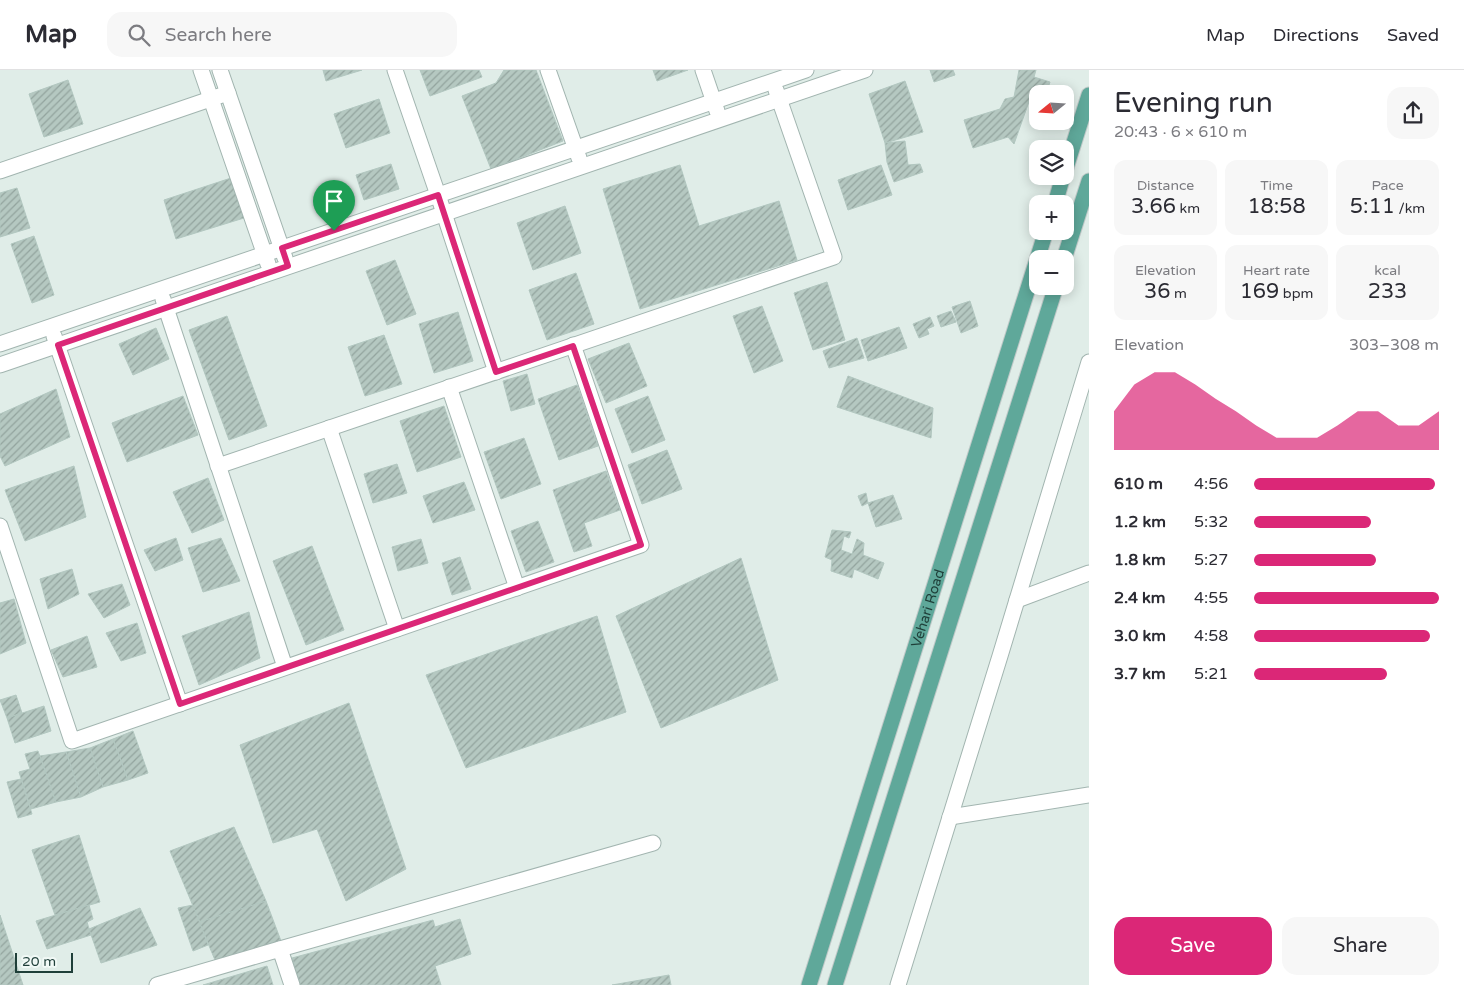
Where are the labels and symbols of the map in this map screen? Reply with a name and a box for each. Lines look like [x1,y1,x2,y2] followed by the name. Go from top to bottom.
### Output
[1029,85,1074,130] north arrow
[313,180,355,231] pin
[907,567,948,649] street label: Vehari Road
[15,950,72,973] scale bar

